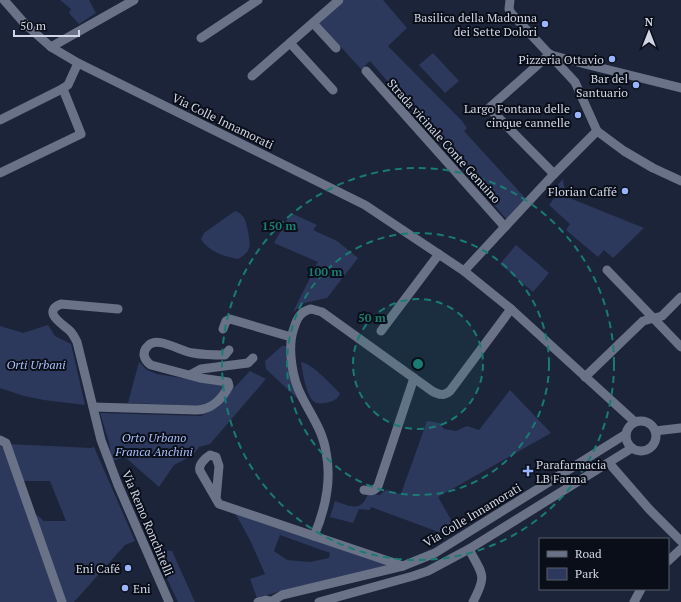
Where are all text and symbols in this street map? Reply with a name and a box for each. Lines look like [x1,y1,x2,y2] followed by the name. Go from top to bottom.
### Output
[414,10,537,39] place label: Basilica della Madonna dei Sette Dolori
[14,12,79,38] scale bar
[629,12,669,52] north arrow
[645,15,654,29] text: N
[20,18,47,33] text: 50 m
[540,19,550,29] marker: Basilica della Madonna dei Sette Dolori
[519,52,604,67] place label: Pizzeria Ottavio
[607,54,617,64] marker: Pizzeria Ottavio
[576,71,628,100] place label: Bar del Santuario
[384,76,504,207] street label: Strada vicinale Conte Genuino
[631,80,641,90] marker: Bar del Santuario
[170,90,277,152] street label: Via Colle Innamorati
[464,101,570,130] place label: Largo Fontana delle cinque cannelle
[573,110,583,120] marker: Largo Fontana delle cinque cannelle
[548,184,617,199] place label: Florian Caffé
[620,186,630,196] marker: Florian Caffé
[262,218,296,233] text: 150 m
[308,264,342,279] text: 100 m
[358,310,386,325] text: 50 m
[6,357,66,372] park label: Orti Urbani
[411,357,425,371] centre of rings
[114,430,194,459] park label: Orto Urbano Franca Anchini
[536,457,606,486] place label: Parafarmacia LB Farma
[523,466,533,476] marker: Parafarmacia LB Farma
[119,468,177,578] street label: Via Remo Ronchitelli
[420,480,524,550] street label: Via Colle Innamorati
[539,538,669,590] legend
[575,546,602,561] text: Road
[76,561,120,576] place label: Eni Café
[123,563,133,573] marker: Eni Café
[575,566,600,581] text: Park
[133,581,151,596] place label: Eni
[120,583,130,593] marker: Eni

